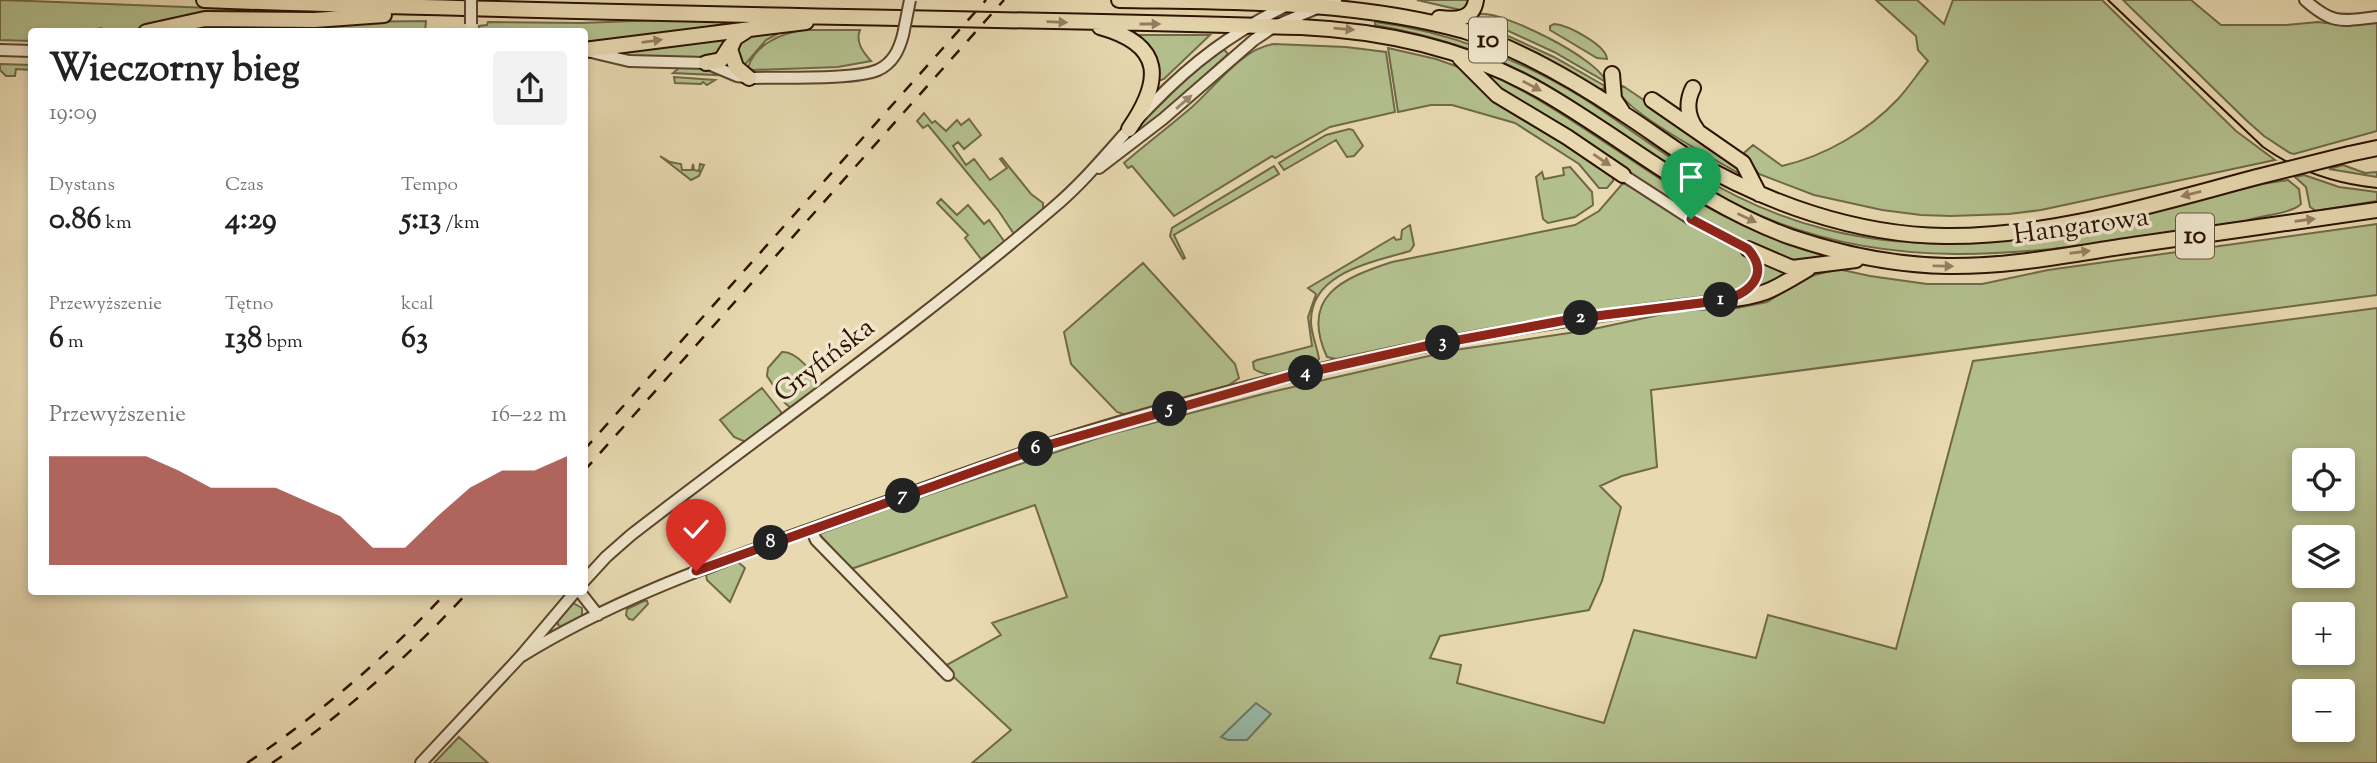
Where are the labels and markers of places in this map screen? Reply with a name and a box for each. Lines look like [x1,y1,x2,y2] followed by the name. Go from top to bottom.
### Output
[1661,147,1721,219] pin
[1704,282,1738,318] pin: 1
[1564,300,1598,336] pin: 2
[1426,326,1460,360] pin: 3
[1288,356,1324,390] pin: 4
[1152,392,1188,426] pin: 5
[1018,432,1054,466] pin: 6
[886,478,920,514] pin: 7
[666,499,726,571] pin
[754,526,788,560] pin: 8

